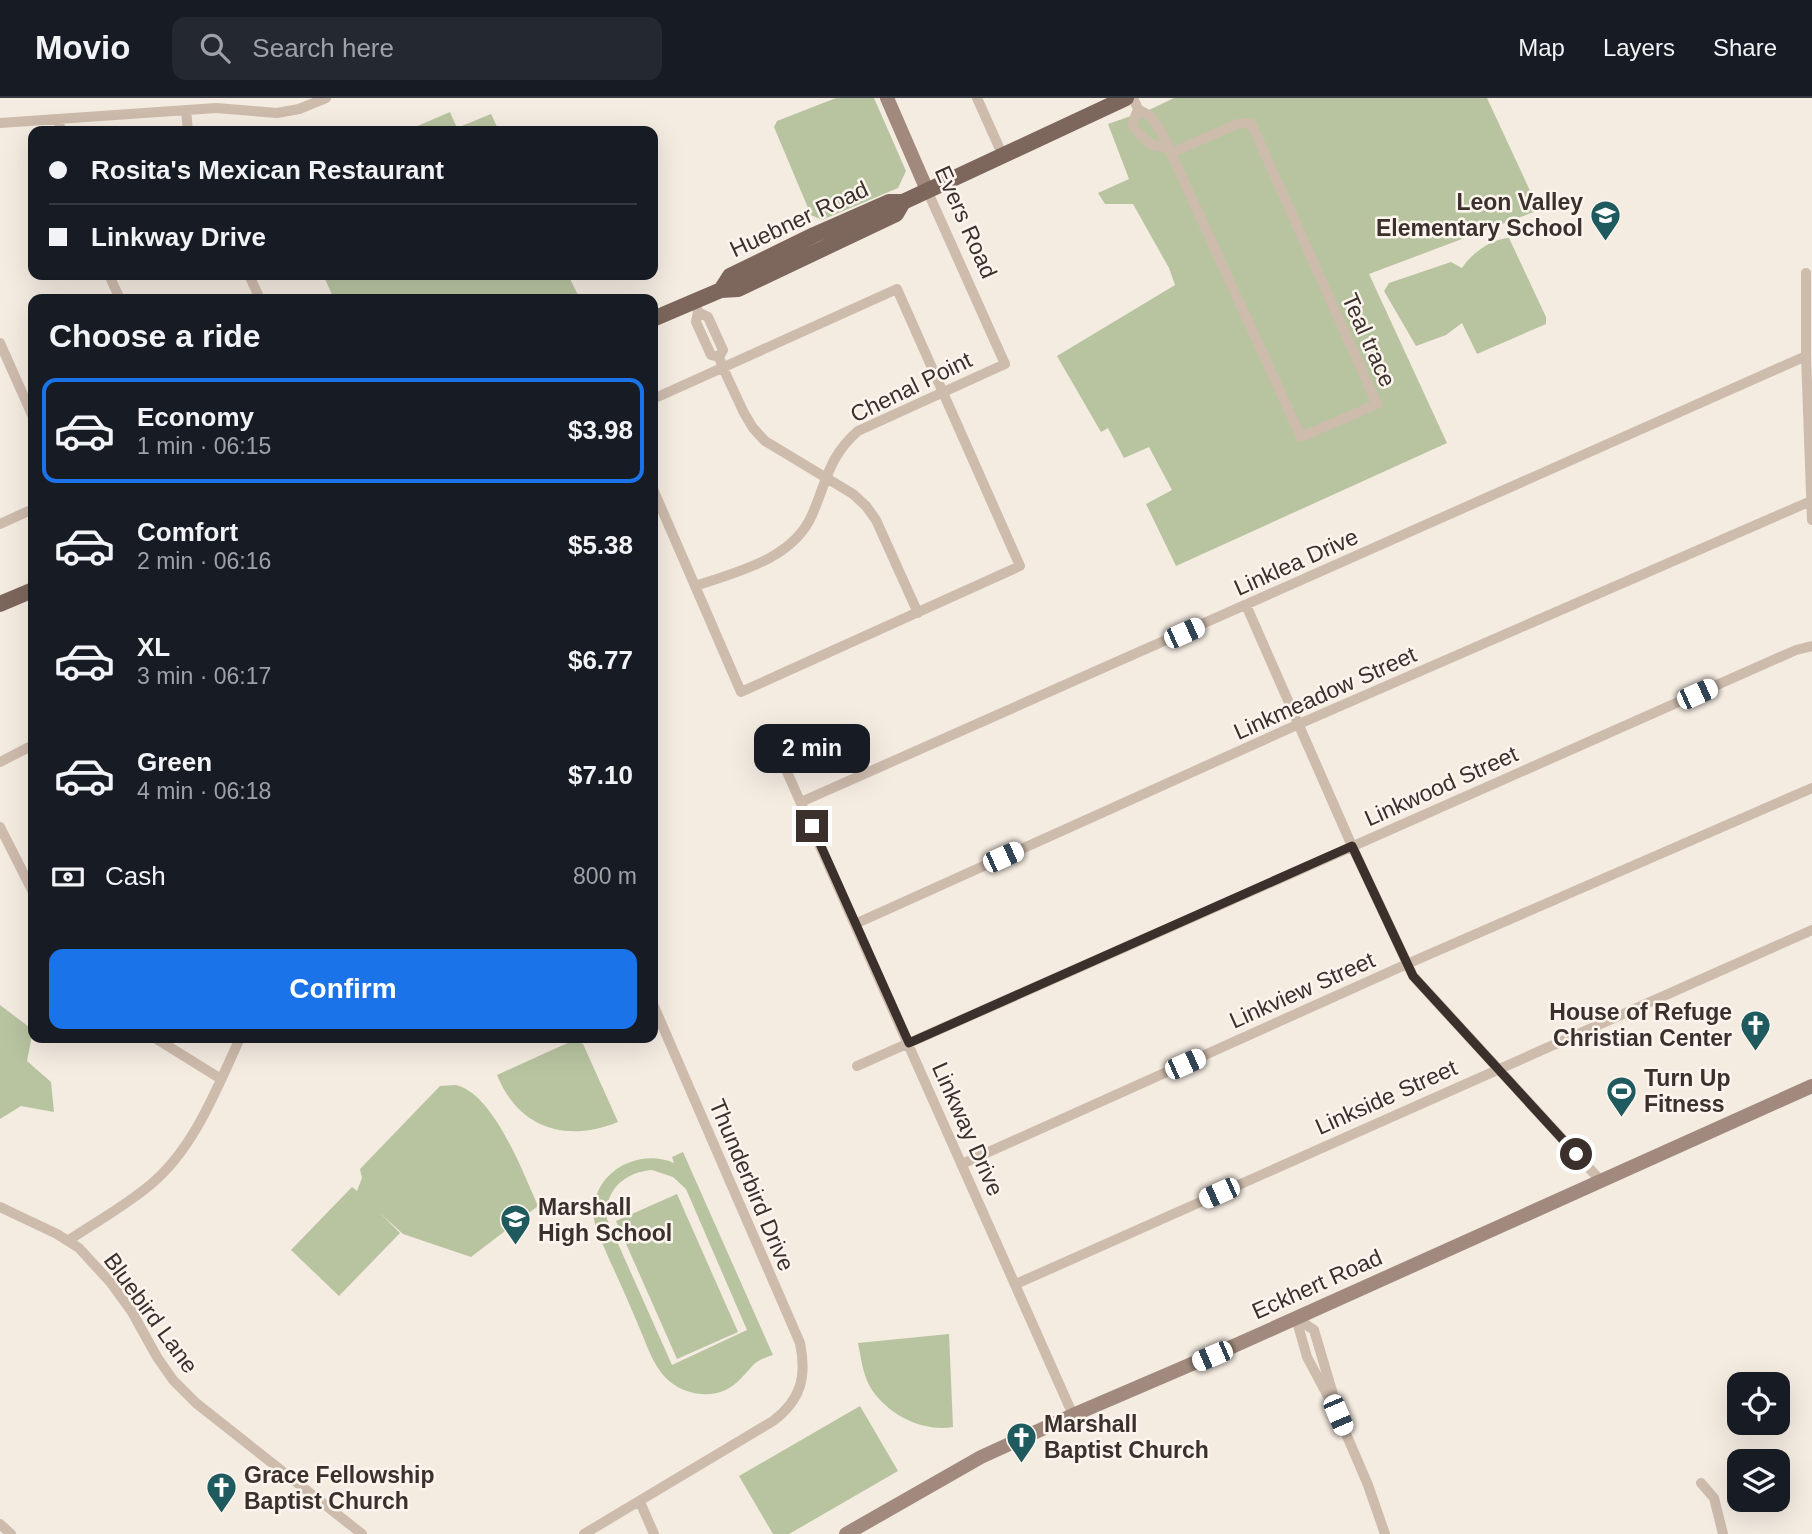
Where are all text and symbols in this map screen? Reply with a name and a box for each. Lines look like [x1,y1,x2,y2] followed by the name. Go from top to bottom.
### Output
[172,17,662,80] search box
[35,29,130,66] text: Movio
[196,29,234,67] icon: search
[252,33,394,63] text: Search here
[1518,34,1565,61] text: Map
[1603,34,1675,61] text: Layers
[1713,34,1777,61] text: Share
[91,155,444,185] text: Rosita's Mexican Restaurant
[930,162,1002,282] street label: Evers Road
[726,176,872,262] street label: Huebner Road
[1376,189,1583,241] place label: Leon Valley Elementary School
[1589,198,1623,242] school or university icon: Leon Valley Elementary School
[91,222,266,252] text: Linkway Drive
[1337,289,1401,391] street label: Teal trace
[49,318,261,354] text: Choose a ride
[846,346,976,428] street label: Chenal Point
[53,399,116,462] icon: car
[137,402,254,432] text: Economy
[568,415,633,445] text: $3.98
[137,433,271,459] text: 1 min · 06:15
[53,514,116,577] icon: car
[137,517,238,547] text: Comfort
[1230,523,1362,601] street label: Linklea Drive
[568,530,633,560] text: $5.38
[137,548,271,574] text: 2 min · 06:16
[1161,615,1208,651] car
[53,629,116,692] icon: car
[137,632,170,662] text: XL
[1230,641,1421,745] street label: Linkmeadow Street
[568,645,633,675] text: $6.77
[137,663,271,689] text: 3 min · 06:17
[1674,676,1721,712] car
[754,724,870,774] callout: 2 min
[782,735,842,761] text: 2 min
[1360,740,1522,831] street label: Linkwood Street
[53,744,116,807] icon: car
[137,747,212,777] text: Green
[568,760,633,790] text: $7.10
[137,778,271,804] text: 4 min · 06:18
[796,810,828,842] route end
[980,839,1027,875] car
[49,858,87,896] icon: cash
[105,861,166,891] text: Cash
[573,863,637,889] text: 800 m
[1225,946,1379,1034] street label: Linkview Street
[49,949,637,1029] button: Confirm
[1549,999,1732,1051] place label: House of Refuge Christian Center
[1738,1008,1772,1052] church icon: House of Refuge Christian Center
[1162,1046,1209,1082] car
[1311,1054,1461,1140] street label: Linkside Street
[927,1058,1009,1200] street label: Linkway Drive
[1644,1065,1730,1117] place label: Turn Up Fitness
[1604,1074,1638,1118] sports icon: Turn Up Fitness
[704,1095,800,1275] street label: Thunderbird Drive
[1560,1138,1592,1170] route start
[1196,1175,1243,1211] car
[538,1194,672,1246] place label: Marshall High School
[498,1203,532,1247] school or university icon: Marshall High School
[1248,1244,1386,1324] street label: Eckhert Road
[99,1248,203,1378] street label: Bluebird Lane
[1189,1338,1236,1374] car
[1727,1372,1790,1512] map controls
[1727,1372,1790,1435] button: locate
[1321,1392,1356,1438] car
[1044,1411,1209,1463] place label: Marshall Baptist Church
[1004,1420,1038,1464] church icon: Marshall Baptist Church
[1727,1449,1790,1512] button: layers
[244,1462,434,1514] place label: Grace Fellowship Baptist Church
[204,1471,238,1515] church icon: Grace Fellowship Baptist Church

